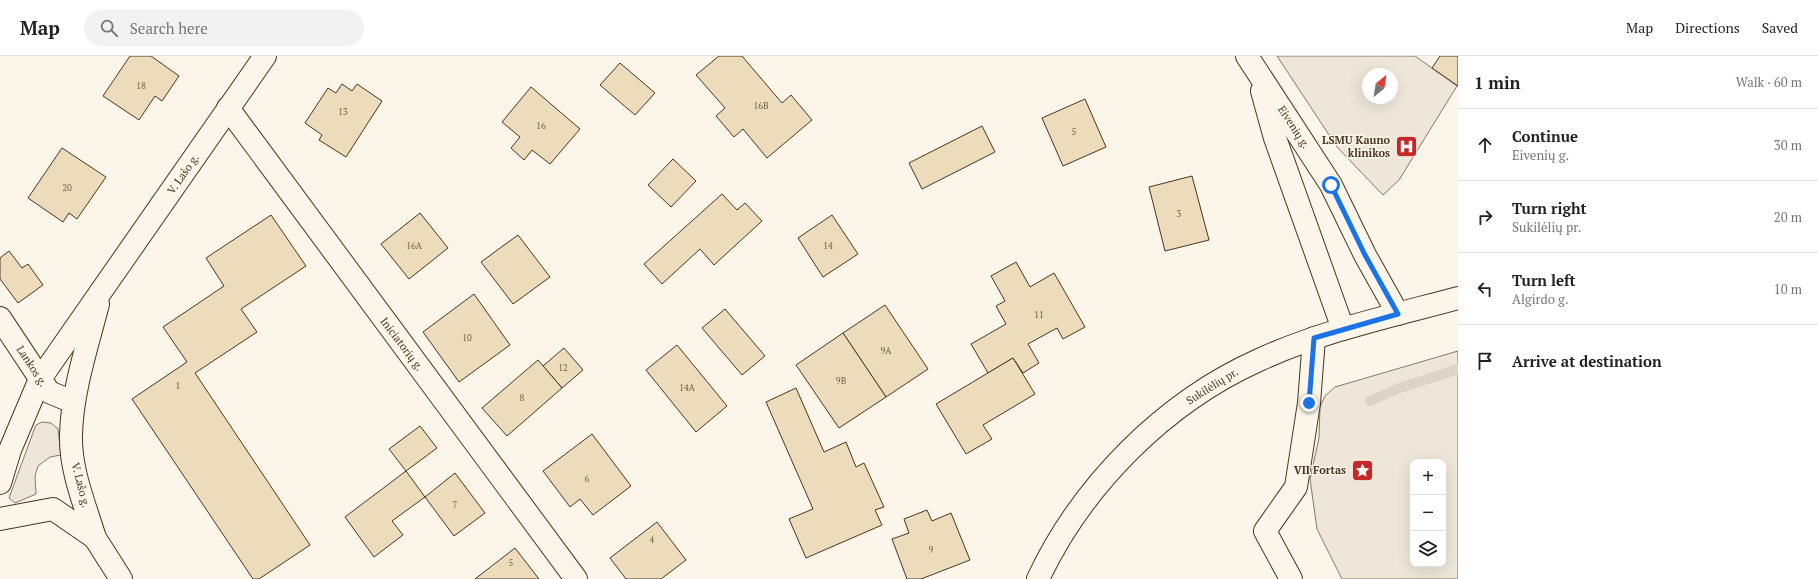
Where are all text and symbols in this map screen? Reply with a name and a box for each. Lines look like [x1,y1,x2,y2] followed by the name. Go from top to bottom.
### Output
[84,10,364,46] search box
[20,15,60,40] text: Map
[98,17,120,39] icon: search
[130,18,208,38] text: Search here
[1626,18,1653,37] text: Map
[1675,18,1740,37] text: Directions
[1762,18,1798,37] text: Saved
[1362,68,1398,104] north arrow
[1474,71,1521,94] text: 1 min
[1736,73,1802,91] text: Walk · 60 m
[136,80,146,92] house number: 18
[753,100,769,112] house number: 16B
[1275,103,1313,151] street label: Eivenių g.
[338,106,348,118] house number: 13
[536,120,546,132] house number: 16
[1072,126,1077,138] house number: 5
[1512,126,1578,146] text: Continue
[1322,133,1390,160] place label: LSMU Kauno klinikos
[1393,133,1419,159] hospital icon: LSMU Kauno klinikos
[1474,134,1496,156] icon: ahead
[1774,136,1802,154] text: 30 m
[1512,146,1569,164] text: Eivenių g.
[164,151,202,197] street label: V. Lašo g.
[1322,176,1340,194] route start
[62,182,72,194] house number: 20
[1512,198,1587,218] text: Turn right
[1474,206,1496,228] icon: right
[1177,208,1182,220] house number: 3
[1774,208,1802,226] text: 20 m
[1512,218,1581,236] text: Sukilėlių pr.
[406,240,423,252] house number: 16A
[823,240,833,252] house number: 14
[1512,270,1576,290] text: Turn left
[1474,278,1496,300] icon: left
[1774,280,1802,298] text: 10 m
[1512,290,1569,308] text: Algirdo g.
[1034,309,1044,321] house number: 11
[377,315,427,373] street label: Iniciatorių g.
[462,332,472,344] house number: 10
[14,343,50,389] street label: Lankos g.
[881,345,892,357] house number: 9A
[1474,350,1496,372] icon: arrive
[1512,351,1662,371] text: Arrive at destination
[558,362,568,374] house number: 12
[1183,365,1241,407] street label: Sukilėlių pr.
[836,375,847,387] house number: 9B
[176,380,180,392] house number: 1
[679,382,696,394] house number: 14A
[520,392,525,404] house number: 8
[1300,394,1318,412] route end
[1349,457,1375,483] place icon: VII Fortas
[1410,459,1446,567] map controls
[1410,459,1446,495] button: +
[69,461,93,509] street label: V. Lašo g.
[1294,463,1346,477] place label: VII Fortas
[585,473,590,485] house number: 6
[1410,495,1446,531] button: −
[453,499,458,511] house number: 7
[1410,531,1446,567] button: layers
[650,534,655,546] house number: 4
[929,544,934,556] house number: 9
[509,557,514,569] house number: 5

